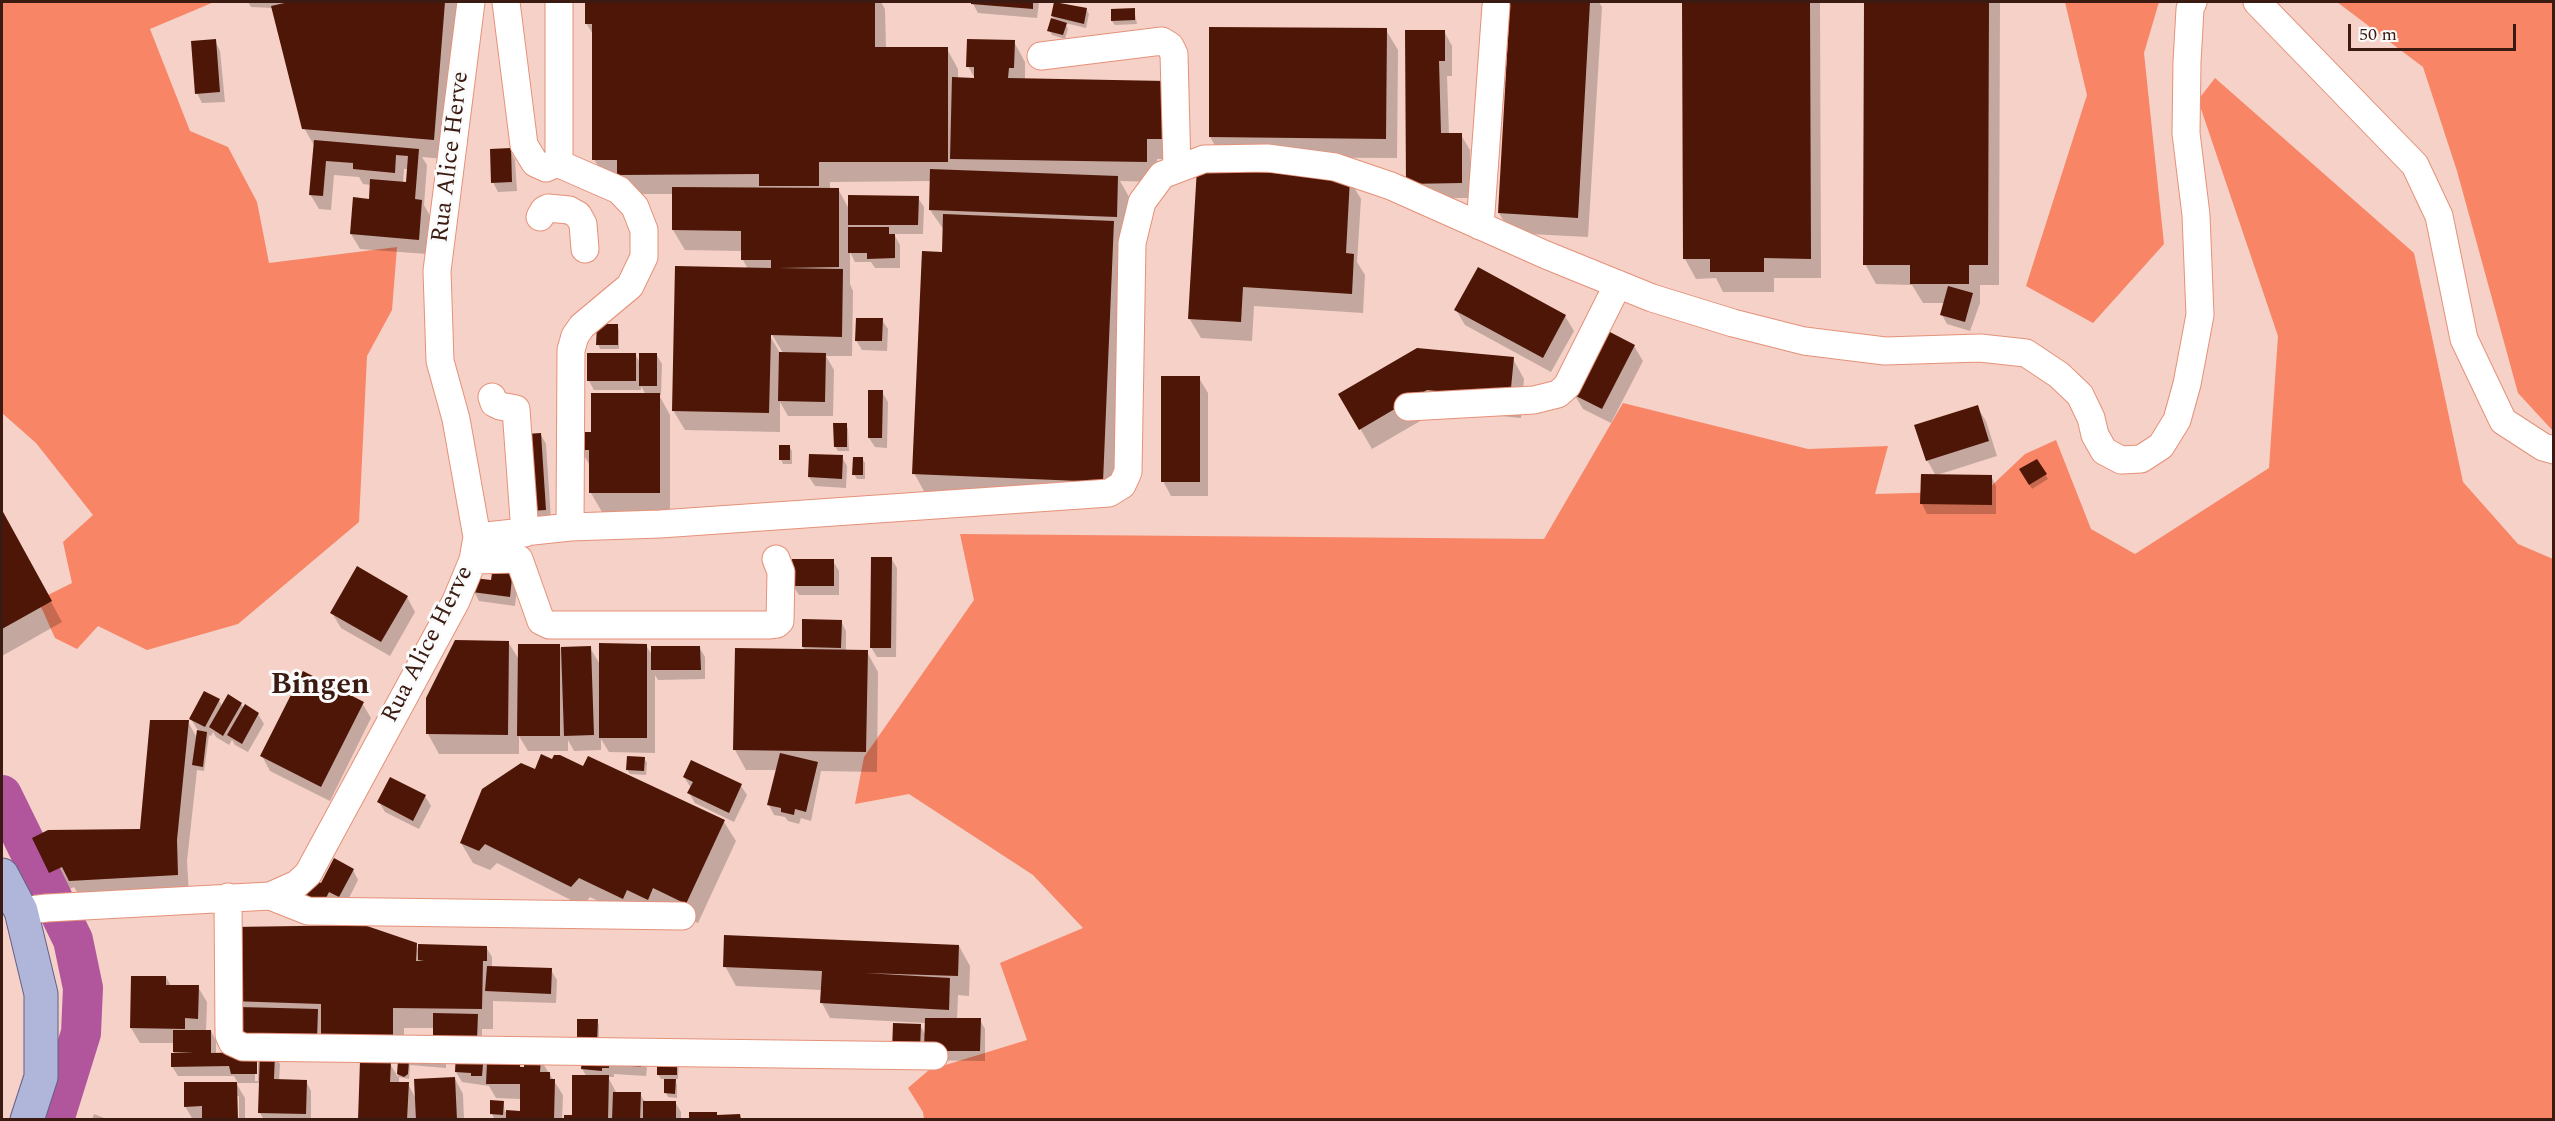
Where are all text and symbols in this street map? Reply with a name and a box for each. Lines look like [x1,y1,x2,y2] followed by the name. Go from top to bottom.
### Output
[2351,12,2519,50] scale bar
[2359,21,2397,48] text: 50 m
[427,70,477,244] street label: Rua Alice Herve
[377,562,481,728] street label: Rua Alice Herve
[270,669,370,705] district label: Bingen

